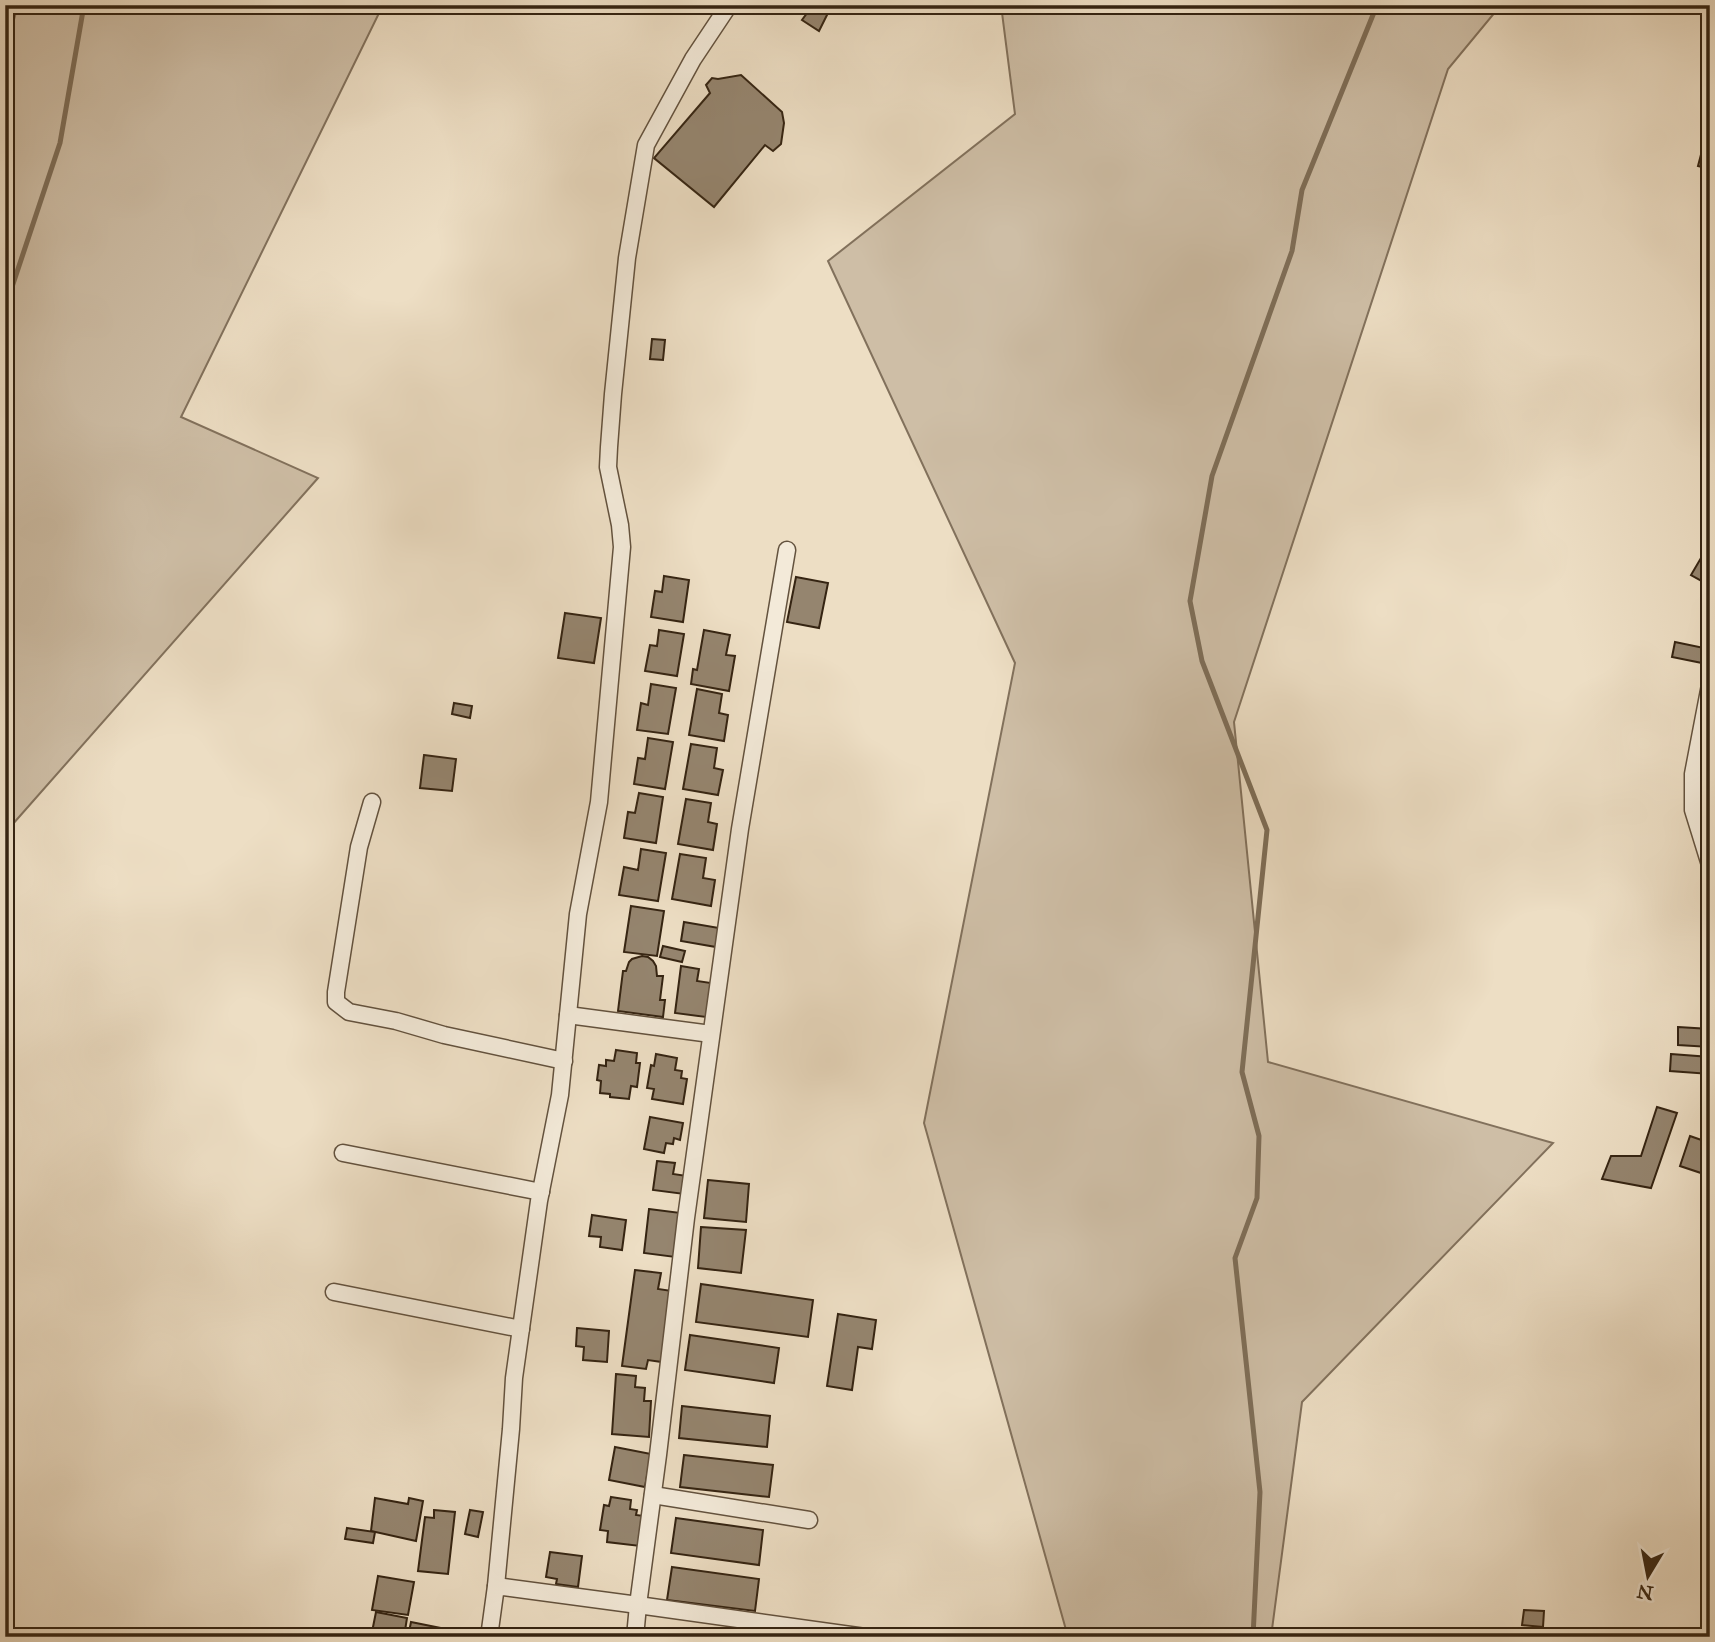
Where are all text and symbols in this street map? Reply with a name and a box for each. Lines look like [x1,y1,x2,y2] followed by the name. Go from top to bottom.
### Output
[1614,1540,1684,1610] north arrow
[1635,1580,1655,1605] text: N

